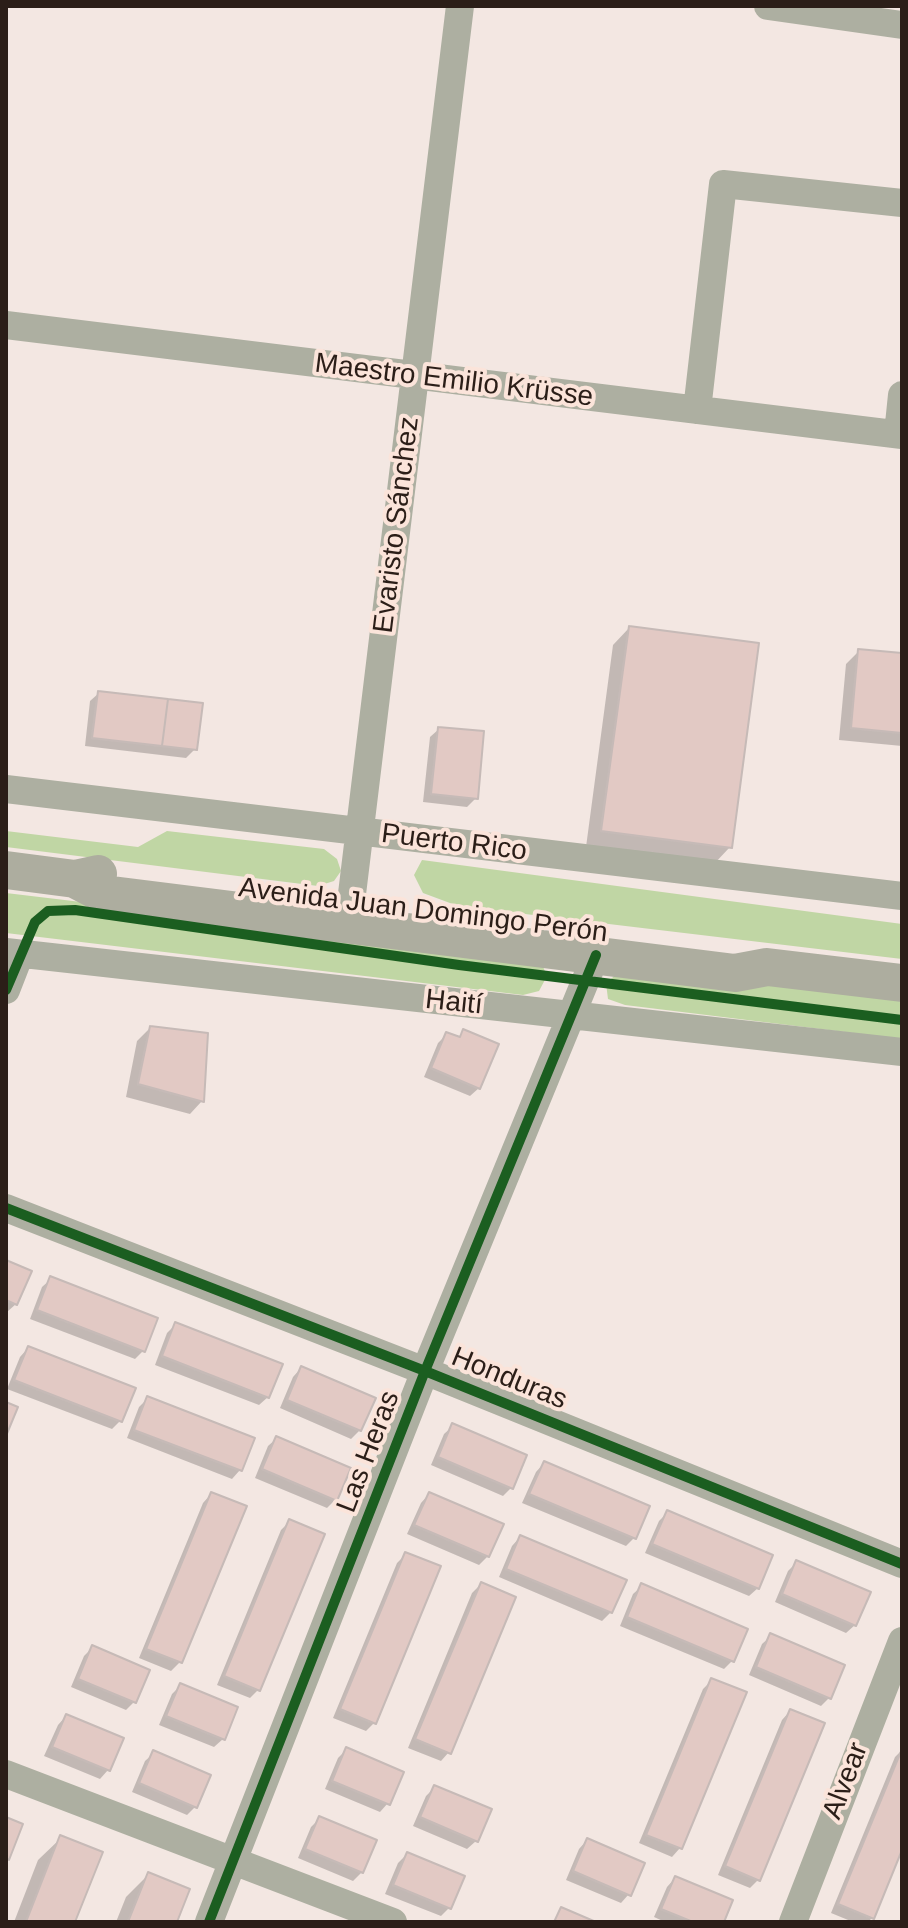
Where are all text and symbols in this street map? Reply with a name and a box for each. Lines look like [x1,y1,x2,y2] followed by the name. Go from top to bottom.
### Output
[313,347,595,415] street label: Maestro Emilio Krüsse
[367,415,427,635] street label: Evaristo Sánchez
[379,817,529,869] street label: Puerto Rico
[237,872,609,950] street label: Avenida Juan Domingo Perón
[424,983,484,1023] street label: Haití
[446,1341,572,1417] street label: Honduras
[330,1386,408,1518] street label: Las Heras
[816,1738,876,1824] street label: Alvear

